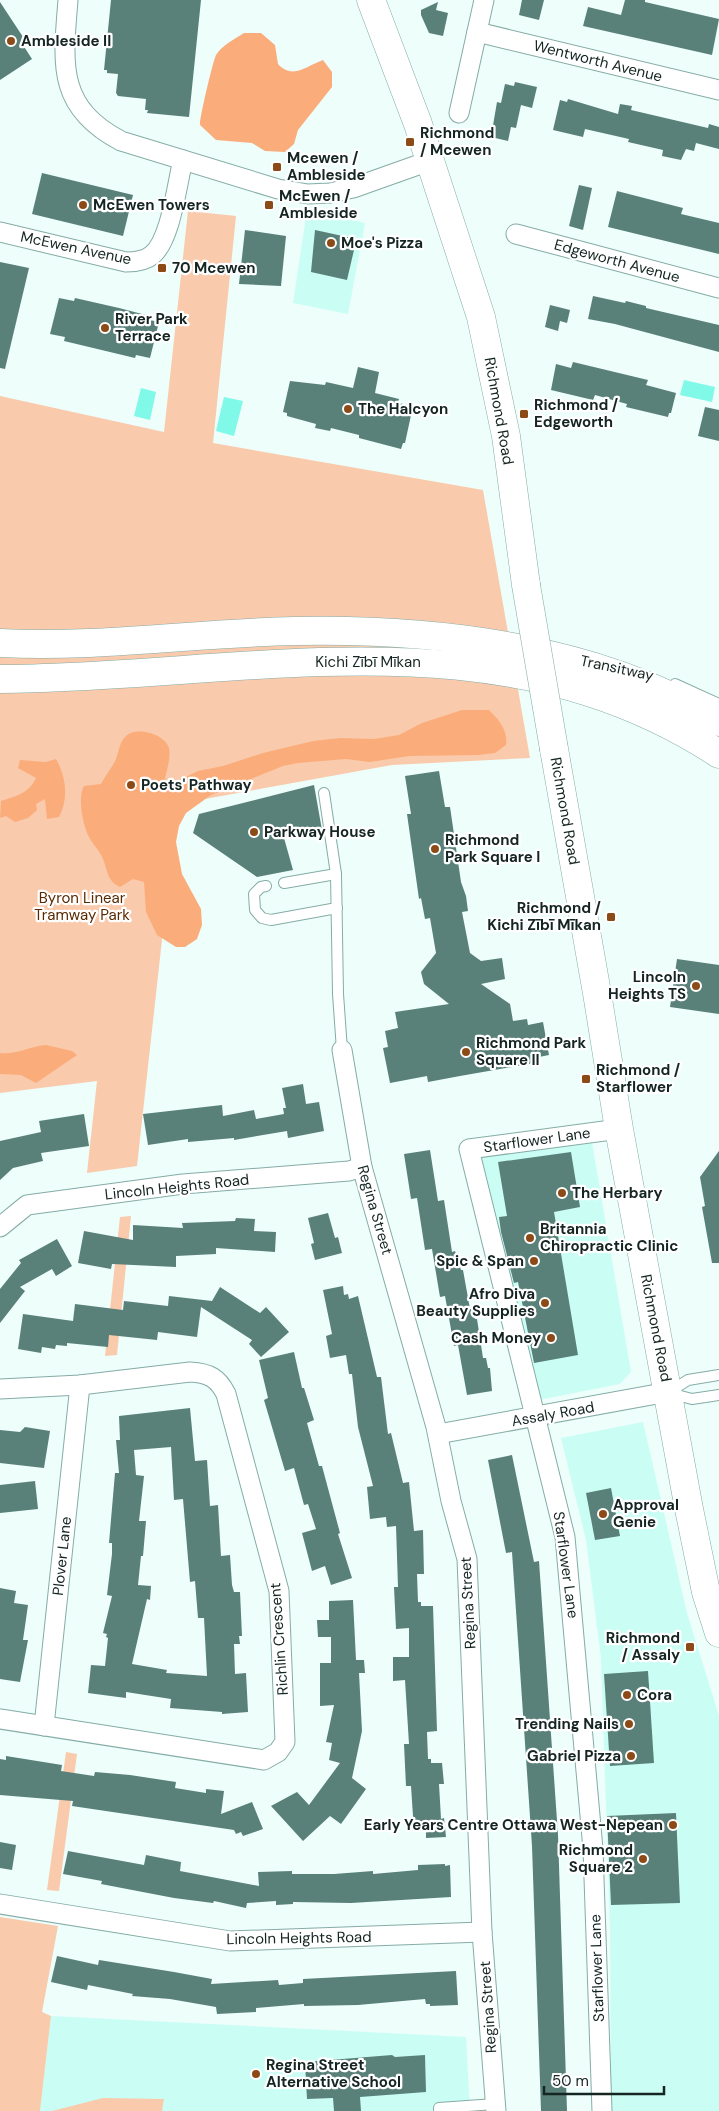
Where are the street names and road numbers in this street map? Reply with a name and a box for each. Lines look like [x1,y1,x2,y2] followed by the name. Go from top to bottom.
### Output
[532,35,664,87] street label: Wentworth Avenue
[19,226,133,270] street label: McEwen Avenue
[552,235,682,287] street label: Edgeworth Avenue
[480,356,518,466] street label: Richmond Road
[579,650,656,686] street label: Transitway
[315,652,421,672] street label: Kichi Zībī Mīkan
[546,756,584,866] street label: Richmond Road
[482,1123,592,1157] street label: Starflower Lane
[353,1163,397,1257] street label: Regina Street
[104,1169,250,1205] street label: Lincoln Heights Road
[636,1273,676,1383] street label: Richmond Road
[510,1397,596,1431] street label: Assaly Road
[549,1510,583,1620] street label: Starflower Lane
[48,1515,76,1597] street label: Plover Lane
[456,1556,480,1650] street label: Regina Street
[265,1582,293,1696] street label: Richlin Crescent
[585,1914,609,2022] street label: Starflower Lane
[226,1927,372,1949] street label: Lincoln Heights Road
[475,1960,501,2054] street label: Regina Street

